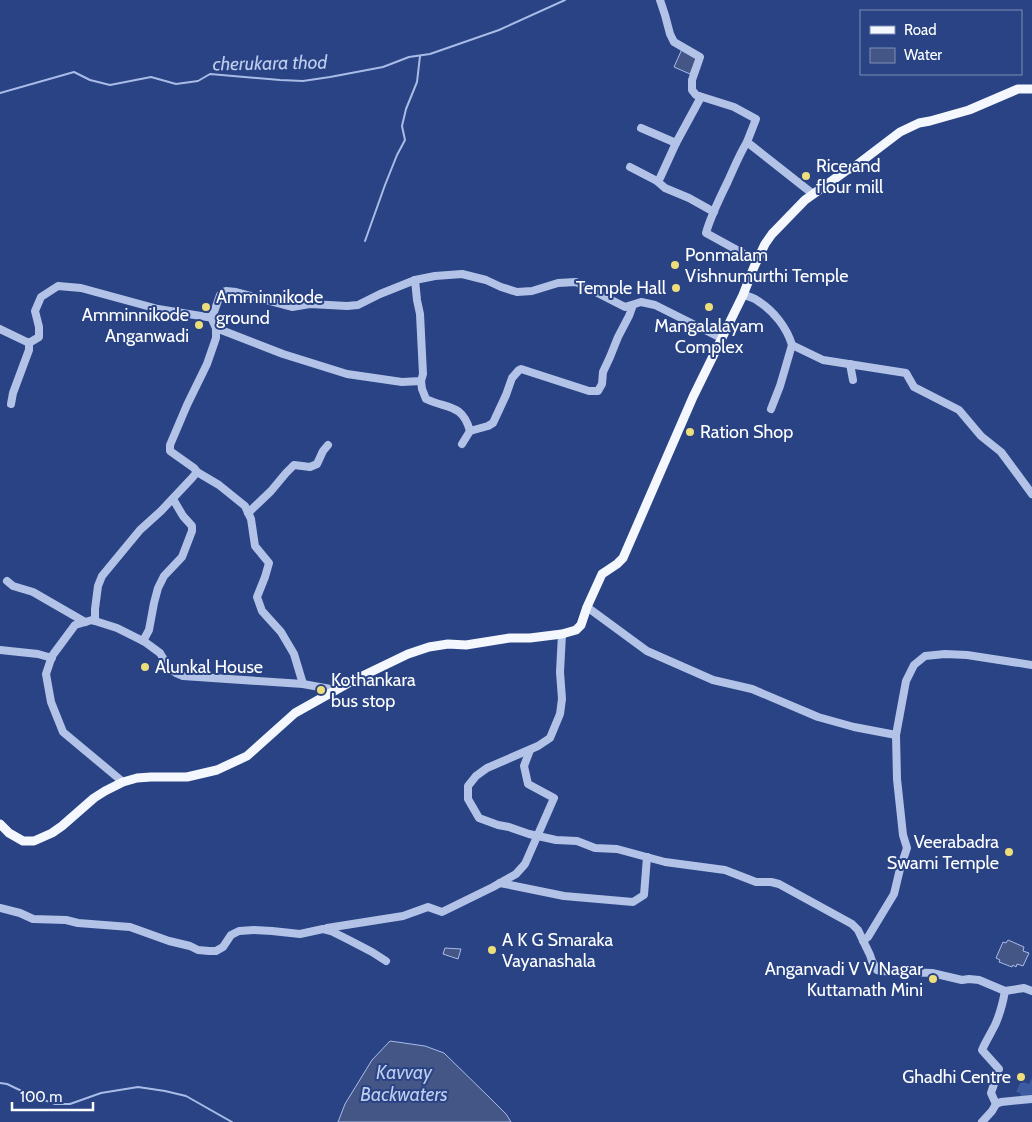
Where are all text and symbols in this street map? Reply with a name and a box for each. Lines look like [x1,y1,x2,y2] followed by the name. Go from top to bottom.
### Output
[860,10,1022,75] legend
[904,21,937,39] text: Road
[904,46,942,64] text: Water
[212,50,329,75] water label: cherukara thod
[816,155,884,198] place label: Rice and flour mill
[800,170,812,182] marker: Rice and flour mill
[685,244,848,287] place label: Ponmalam Vishnumurthi Temple
[669,259,681,271] marker: Ponmalam Vishnumurthi Temple
[576,277,667,299] place label: Temple Hall
[670,282,682,294] marker: Temple Hall
[216,286,323,329] place label: Amminnikode ground
[200,301,212,313] marker: Amminnikode ground
[703,301,715,313] marker: Mangalalayam Complex
[82,304,189,347] place label: Amminnikode Anganwadi
[654,315,764,358] place label: Mangalalayam Complex
[193,319,205,331] marker: Amminnikode Anganwadi
[700,421,793,443] place label: Ration Shop
[684,426,696,438] marker: Ration Shop
[155,656,263,678] place label: Alunkal House
[139,661,151,673] marker: Alunkal House
[331,669,416,712] place label: Kothankara bus stop
[315,684,327,696] marker: Kothankara bus stop
[887,831,999,874] place label: Veerabadra Swami Temple
[1003,846,1015,858] marker: Veerabadra Swami Temple
[502,929,614,972] place label: A K G Smaraka Vayanashala
[486,944,498,956] marker: A K G Smaraka Vayanashala
[765,958,923,1001] place label: Anganvadi V V Nagar Kuttamath Mini
[927,973,939,985] marker: Anganvadi V V Nagar Kuttamath Mini
[360,1061,448,1106] water label: Kavvay Backwaters
[902,1066,1011,1088] place label: Ghadhi Centre
[1015,1071,1027,1083] marker: Ghadhi Centre
[12,1080,94,1112] scale bar
[20,1088,62,1106] text: 100 m

